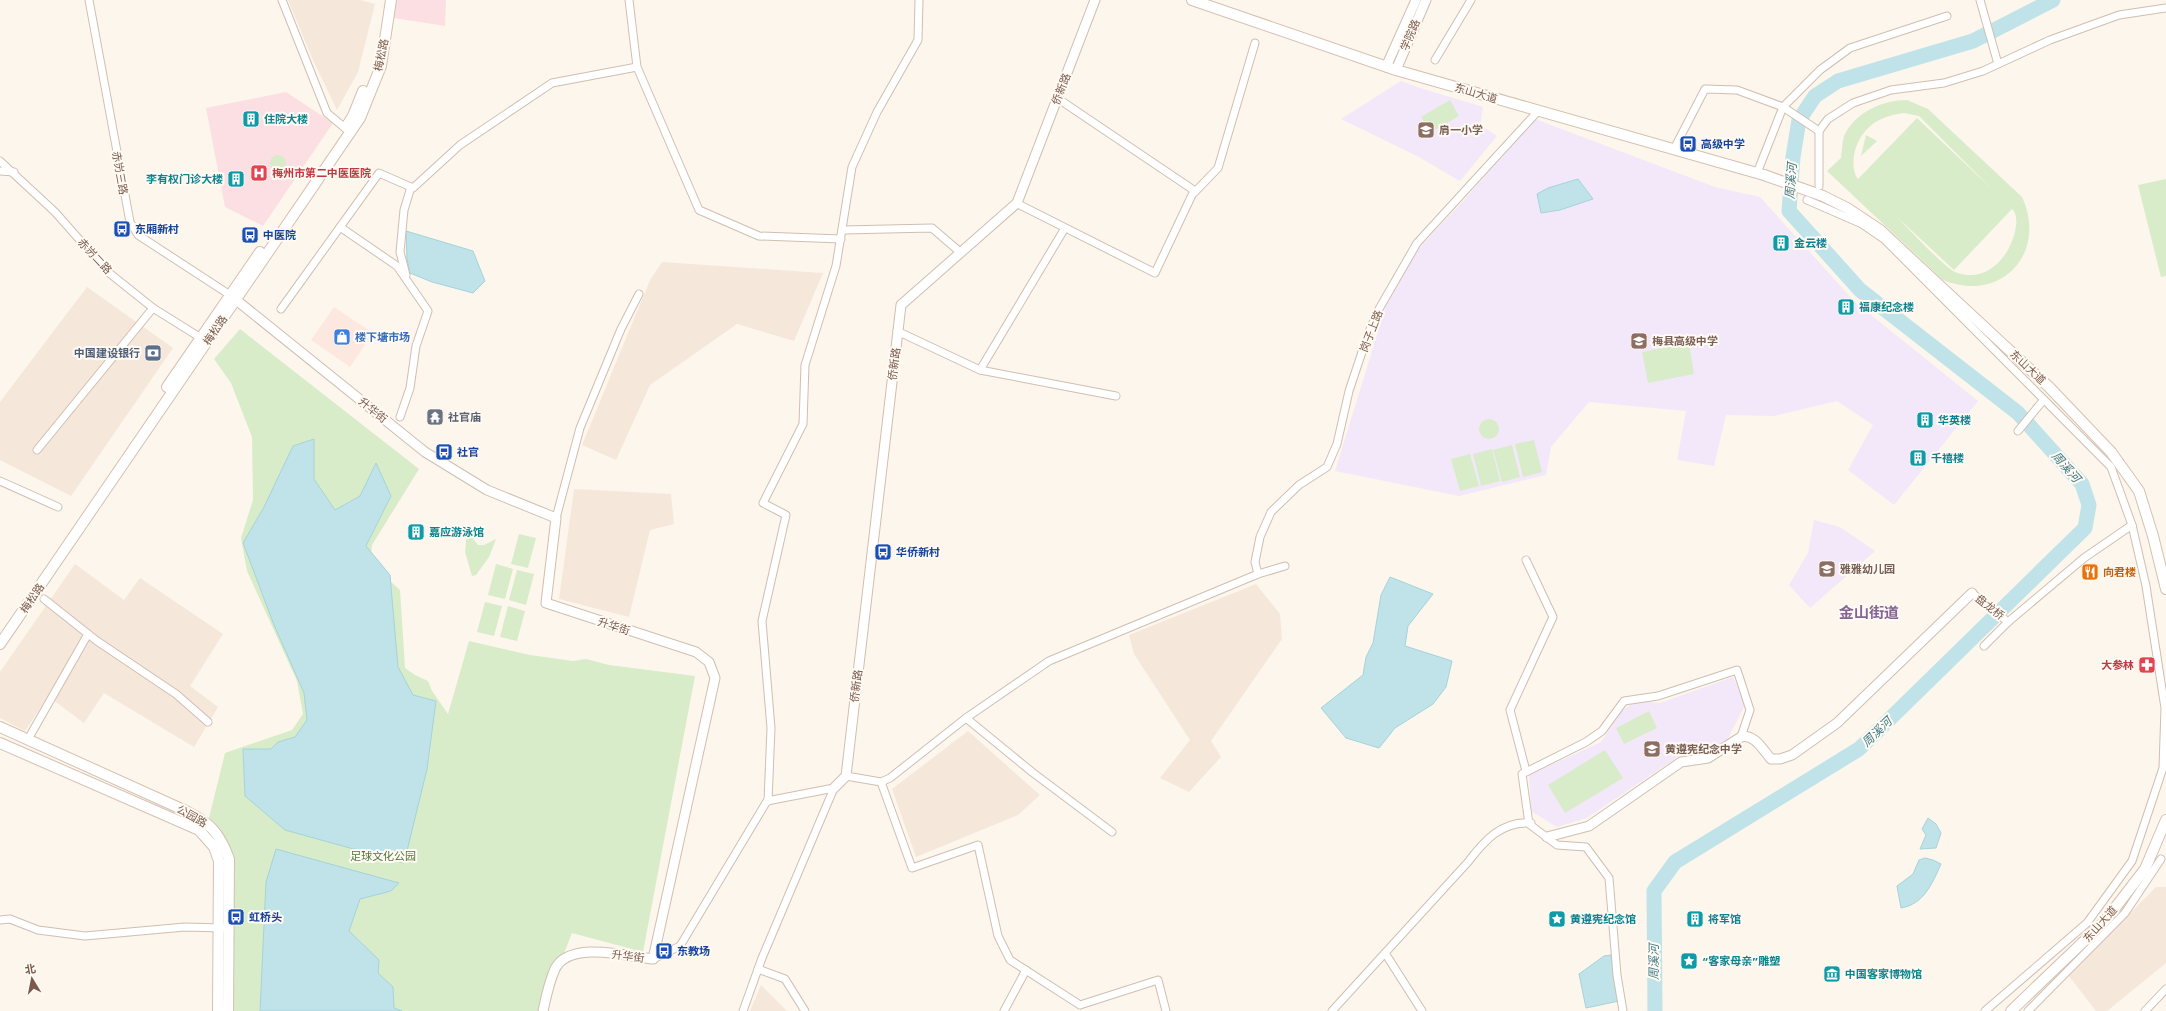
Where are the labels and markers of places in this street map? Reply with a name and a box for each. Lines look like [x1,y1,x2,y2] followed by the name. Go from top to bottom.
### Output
[241,109,261,129] building icon: 住院大楼
[264,111,308,127] place label: 住院大楼
[1416,120,1436,140] school or university icon: 肩一小学
[1439,122,1483,138] place label: 肩一小学
[1678,134,1698,154] bus stop icon: 高级中学
[1701,136,1745,152] place label: 高级中学
[249,163,269,183] hospital icon: 梅州市第二中医医院
[272,165,371,181] place label: 梅州市第二中医医院
[226,169,246,189] building icon: 李有权门诊大楼
[146,171,223,187] place label: 李有权门诊大楼
[112,219,132,239] bus stop icon: 东厢新村
[135,221,179,237] place label: 东厢新村
[240,225,260,245] bus stop icon: 中医院
[263,227,296,243] place label: 中医院
[1771,233,1791,253] building icon: 金云楼
[1794,235,1827,251] place label: 金云楼
[1836,297,1856,317] building icon: 福康纪念楼
[1859,299,1914,315] place label: 福康纪念楼
[332,327,352,347] shop icon: 楼下塘市场
[355,329,410,345] place label: 楼下塘市场
[1629,331,1649,351] school or university icon: 梅县高级中学
[1652,333,1718,349] place label: 梅县高级中学
[143,343,163,363] bank icon: 中国建设银行
[74,345,140,361] place label: 中国建设银行
[425,407,445,427] temple icon: 社官庙
[448,409,481,425] place label: 社官庙
[1915,410,1935,430] building icon: 华英楼
[1938,412,1971,428] place label: 华英楼
[434,442,454,462] bus stop icon: 社官
[457,444,479,460] place label: 社官
[1908,448,1928,468] building icon: 千禧楼
[1931,450,1964,466] place label: 千禧楼
[406,522,426,542] building icon: 嘉应游泳馆
[429,524,484,540] place label: 嘉应游泳馆
[873,542,893,562] bus stop icon: 华侨新村
[896,544,940,560] place label: 华侨新村
[1817,559,1837,579] school or university icon: 雅雅幼儿园
[1840,561,1895,577] place label: 雅雅幼儿园
[2080,562,2100,582] restaurant icon: 向君楼
[2103,564,2136,580] place label: 向君楼
[2137,655,2157,675] pharmacy icon: 大参林
[2101,657,2134,673] place label: 大参林
[1642,739,1662,759] school or university icon: 黄遵宪纪念中学
[1665,741,1742,757] place label: 黄遵宪纪念中学
[226,907,246,927] bus stop icon: 虹桥头
[249,909,282,925] place label: 虹桥头
[1547,909,1567,929] place icon: 黄遵宪纪念馆
[1685,909,1705,929] building icon: 将军馆
[1570,911,1636,927] place label: 黄遵宪纪念馆
[1708,911,1741,927] place label: 将军馆
[654,941,674,961] bus stop icon: 东教场
[677,943,710,959] place label: 东教场
[1679,951,1699,971] place icon: “客家母亲”雕塑
[1702,953,1780,969] place label: “客家母亲”雕塑
[1822,964,1842,984] museum icon: 中国客家博物馆
[1845,966,1922,982] place label: 中国客家博物馆

